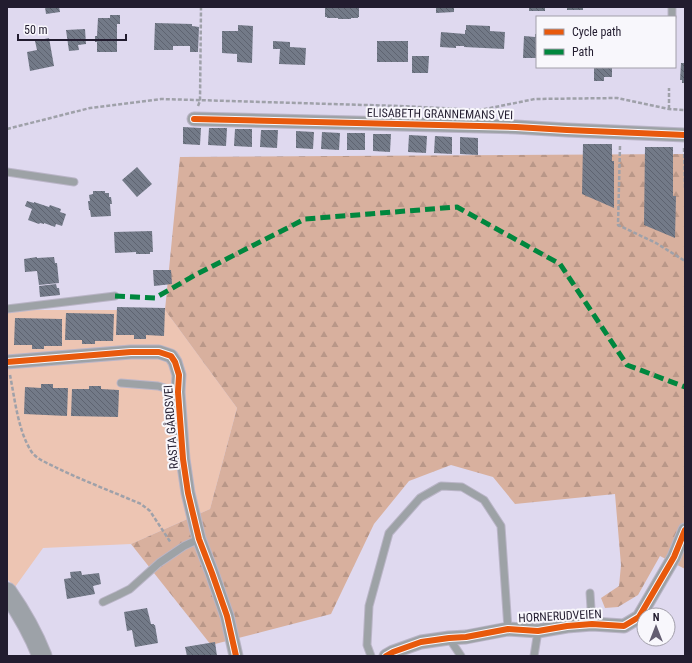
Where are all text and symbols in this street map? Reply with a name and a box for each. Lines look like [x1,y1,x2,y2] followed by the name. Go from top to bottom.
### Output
[18,16,126,42] scale bar
[536,16,676,68] legend
[24,23,48,37] text: 50 m
[572,25,622,39] text: Cycle path
[572,45,594,59] text: Path
[367,106,513,122] street label: ELISABETH GRANNEMANS VEI
[159,385,181,470] street label: RASTA GÅRDSVEI
[518,607,602,625] street label: HORNERUDVEIEN
[636,607,676,647] north arrow
[653,611,660,624] text: N

